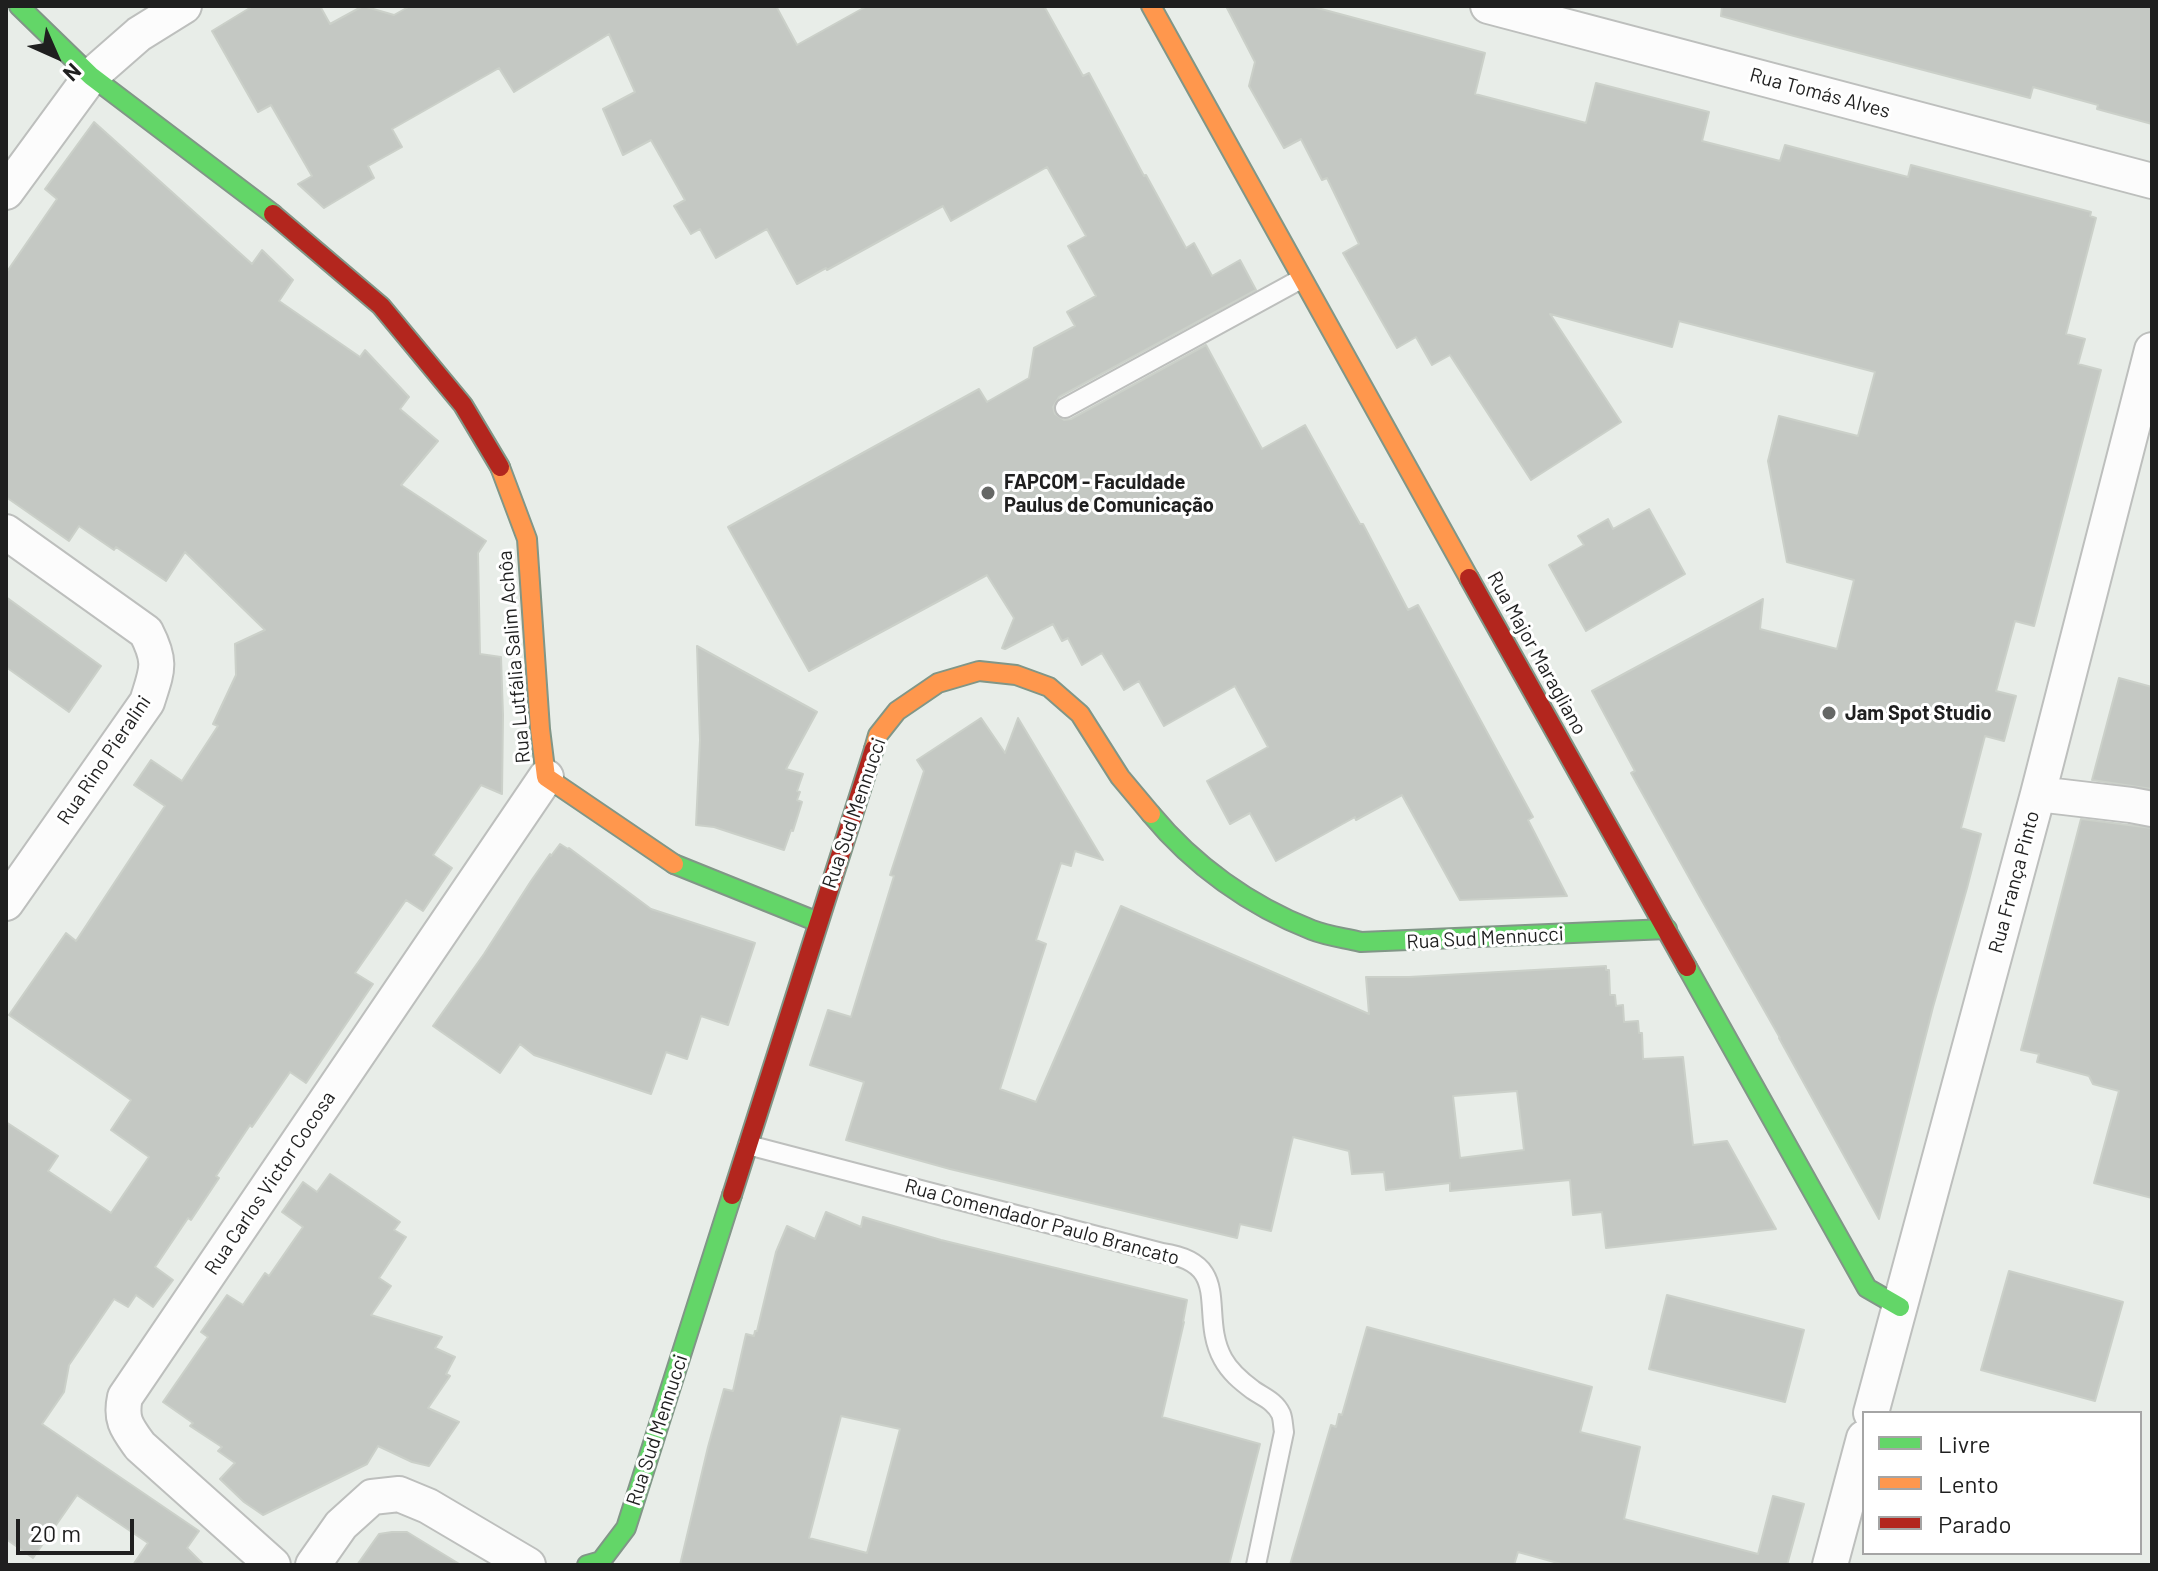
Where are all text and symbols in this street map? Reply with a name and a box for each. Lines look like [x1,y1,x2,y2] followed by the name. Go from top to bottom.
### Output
[16,16,96,96] north arrow
[59,59,87,87] text: N
[1747,63,1893,123] street label: Rua Tomás Alves
[1004,470,1214,517] place label: FAPCOM - Faculdade Paulus de Comunicação
[979,484,997,502] marker: FAPCOM - Faculdade Paulus de Comunicação
[493,550,535,764] street label: Rua Lutfália Salim Achôa
[1482,567,1592,739] street label: Rua Major Maragliano
[52,691,156,829] street label: Rua Rino Pieralini
[1845,701,1992,725] place label: Jam Spot Studio
[1820,704,1838,722] marker: Jam Spot Studio
[817,735,891,891] street label: Rua Sud Mennucci
[1983,808,2045,956] street label: Rua França Pinto
[1406,922,1564,954] street label: Rua Sud Mennucci
[200,1087,340,1279] street label: Rua Carlos Victor Cocosa
[902,1174,1182,1270] street label: Rua Comendador Paulo Brancato
[621,1351,693,1509] street label: Rua Sud Mennucci
[1862,1411,2142,1555] legend
[1938,1429,1991,1458] text: Livre
[1938,1469,1999,1498] text: Lento
[20,1503,138,1553] scale bar
[1938,1509,2012,1538] text: Parado
[30,1518,81,1547] text: 20 m

